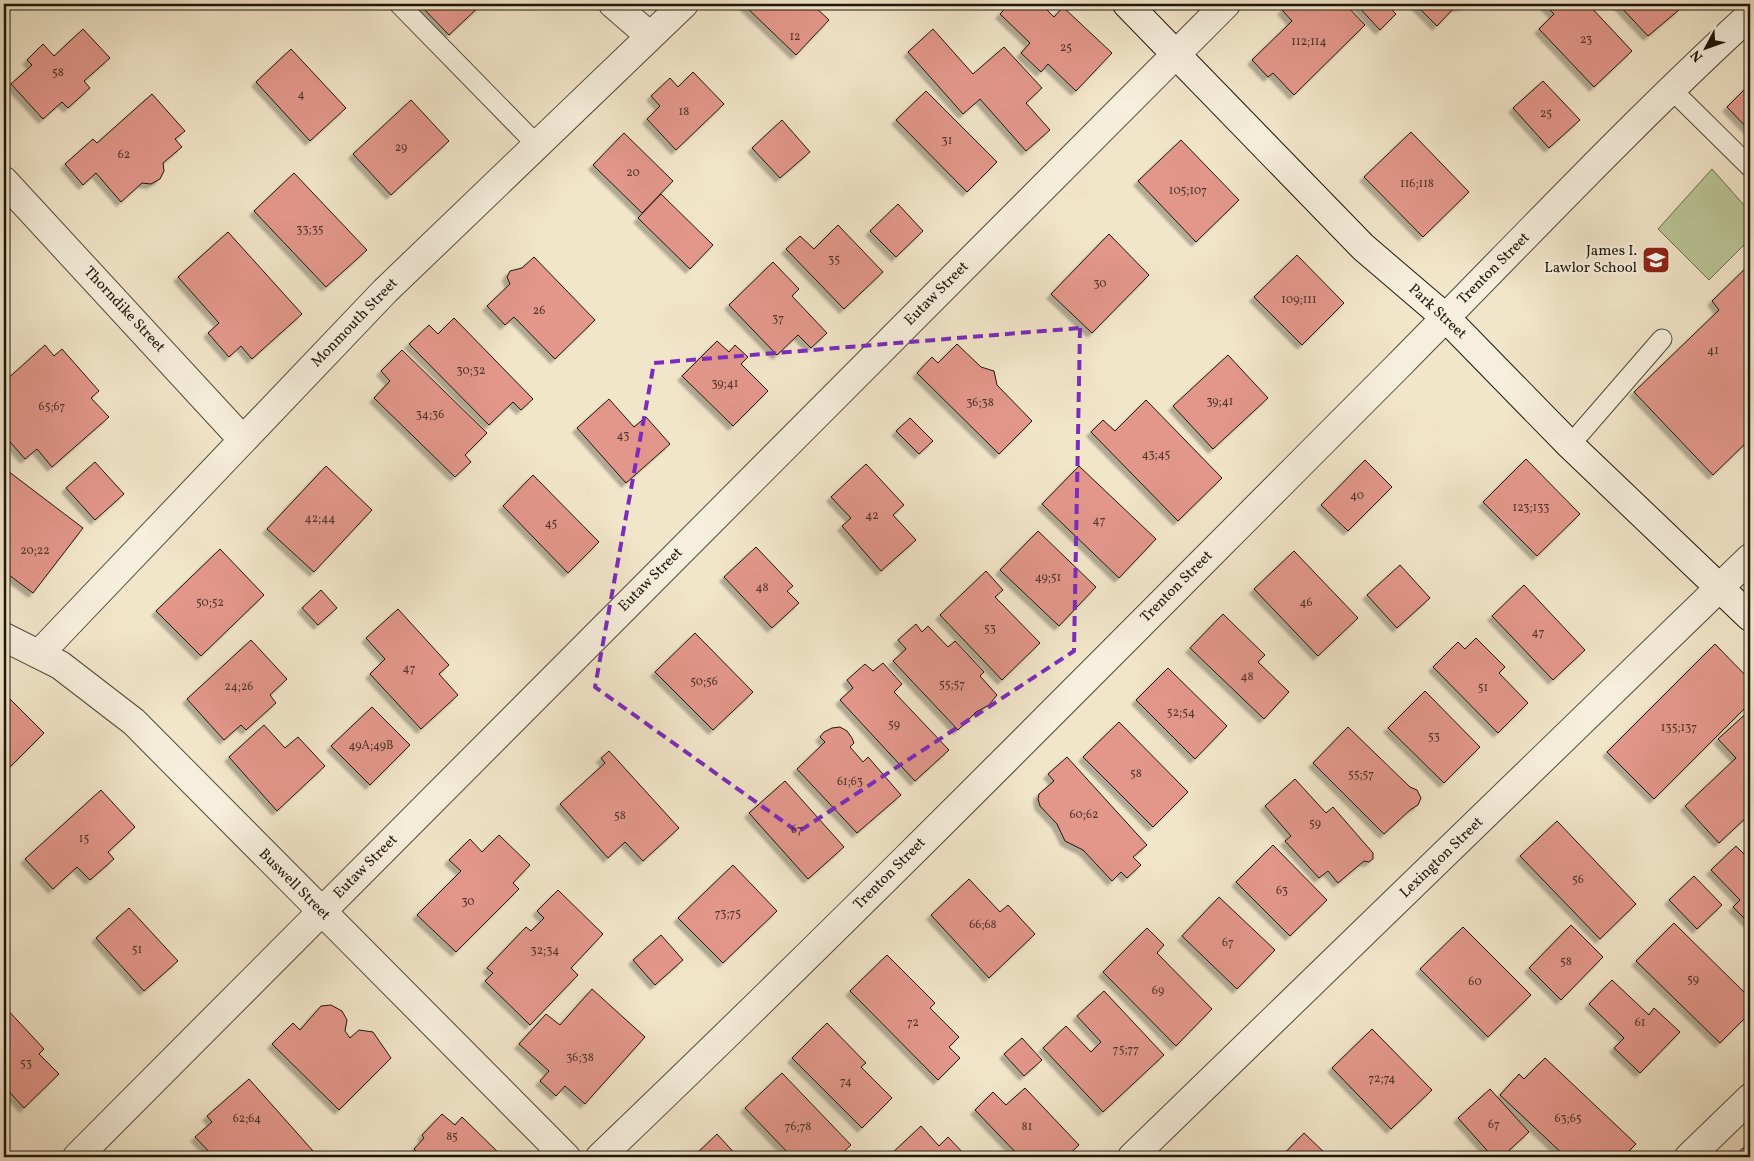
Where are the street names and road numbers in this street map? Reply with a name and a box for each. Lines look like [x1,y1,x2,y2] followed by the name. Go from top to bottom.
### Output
[1453,228,1535,310] street label: Trenton Street
[900,257,974,331] street label: Eutaw Street
[78,262,170,358] street label: Thorndike Street
[307,274,403,372] street label: Monmouth Street
[1403,279,1471,345] street label: Park Street
[614,543,688,617] street label: Eutaw Street
[1136,546,1218,628] street label: Trenton Street
[1396,813,1488,903] street label: Lexington Street
[329,830,403,904] street label: Eutaw Street
[849,833,931,915] street label: Trenton Street
[253,844,335,926] street label: Buswell Street

